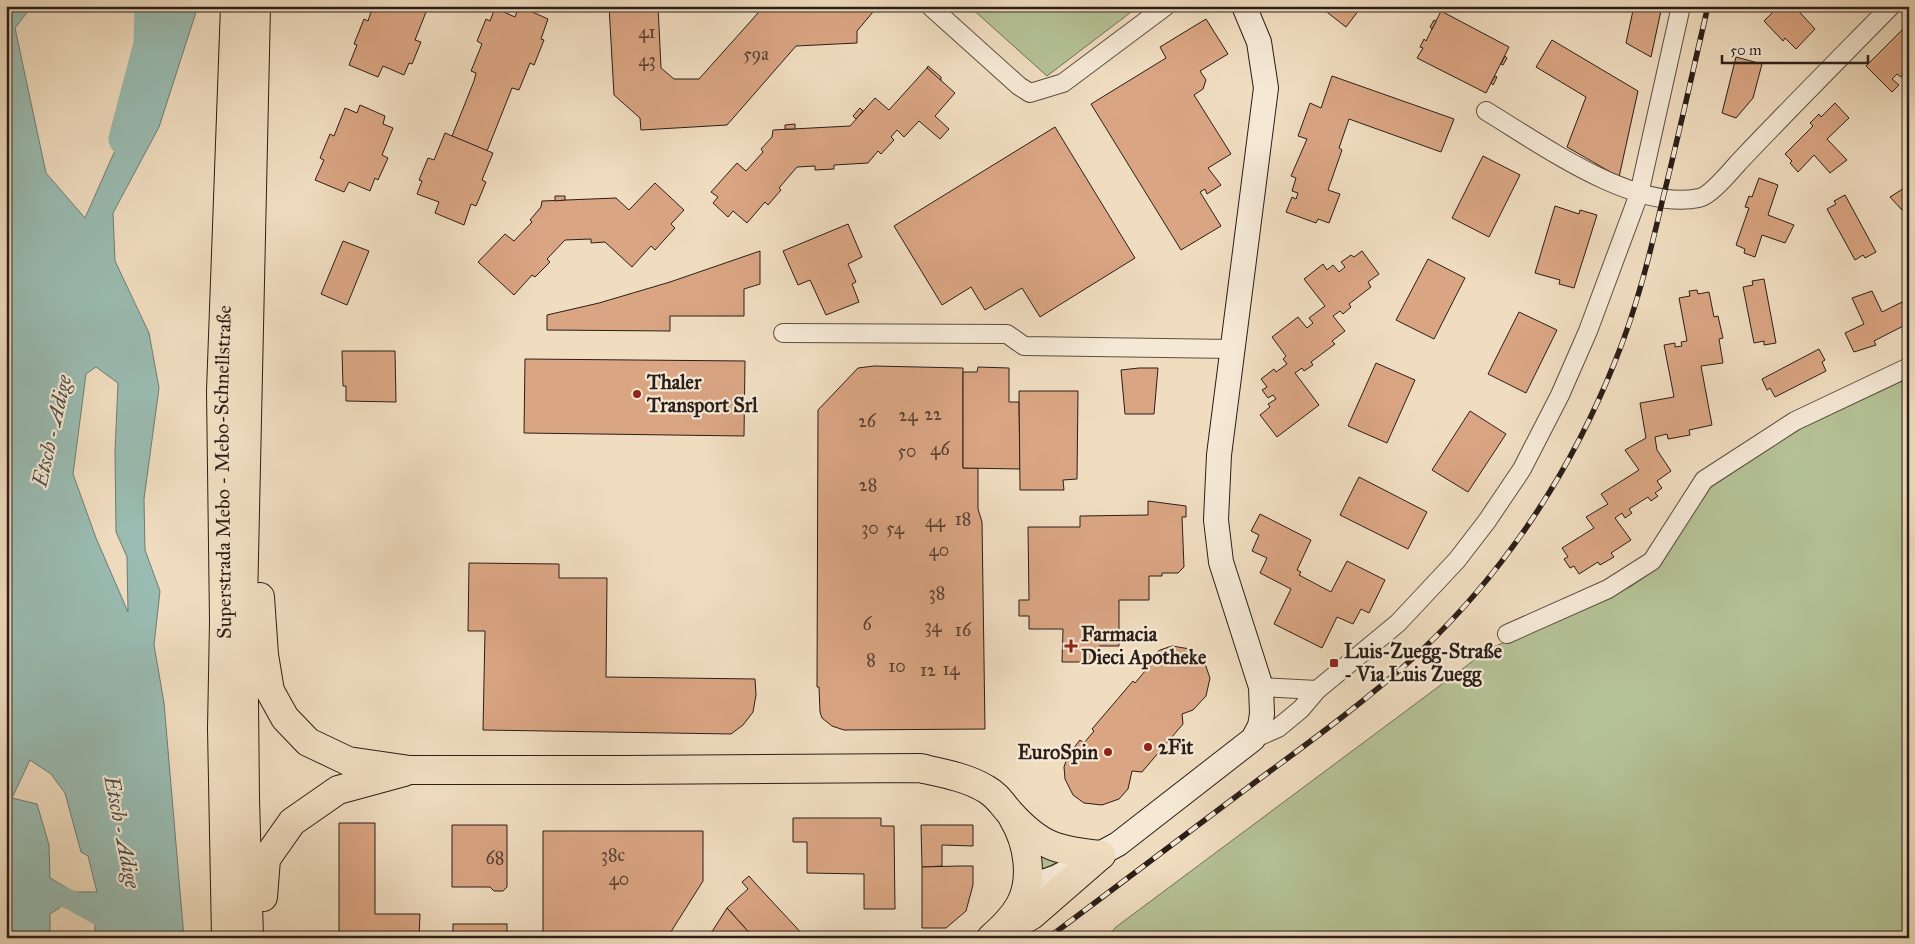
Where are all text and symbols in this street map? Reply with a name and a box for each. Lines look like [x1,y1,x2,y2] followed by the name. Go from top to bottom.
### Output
[638,21,656,43] house number: 41
[1722,32,1869,64] scale bar
[1730,41,1762,59] text: 50 m
[743,43,769,65] house number: 59a
[638,49,656,71] house number: 43
[209,305,236,639] street label: Superstrada Mebo - Mebo-Schnellstraße
[646,370,758,418] place label: Thaler Transport Srl
[26,371,78,490] water label: Etsch - Adige
[631,388,643,400] marker: Thaler Transport Srl
[924,403,942,425] house number: 22
[899,404,918,426] house number: 24
[858,410,877,432] house number: 26
[930,438,950,460] house number: 46
[898,440,916,462] house number: 50
[859,474,877,496] house number: 28
[955,508,971,530] house number: 18
[925,510,946,532] house number: 44
[861,517,879,539] house number: 30
[886,517,905,539] house number: 54
[929,539,949,561] house number: 40
[929,582,945,604] house number: 38
[862,613,872,635] house number: 6
[924,615,943,637] house number: 34
[955,619,972,641] house number: 16
[1081,622,1207,670] place label: Farmacia Dieci Apotheke
[1344,639,1503,687] place label: Luis-Zuegg-Straße - Via Luis Zuegg
[1065,640,1077,652] marker: Farmacia Dieci Apotheke
[866,649,876,671] house number: 8
[888,655,906,677] house number: 10
[1328,657,1340,669] marker: Luis-Zuegg-Straße - Via Luis Zuegg
[942,658,961,680] house number: 14
[920,659,936,681] house number: 12
[1158,735,1194,759] place label: 2Fit
[1018,740,1098,765] place label: EuroSpin
[1142,741,1154,753] marker: 2Fit
[1102,746,1114,758] marker: EuroSpin
[98,773,146,892] water label: Etsch - Adige
[601,844,626,866] house number: 38c
[486,847,504,869] house number: 68
[609,868,629,890] house number: 40

